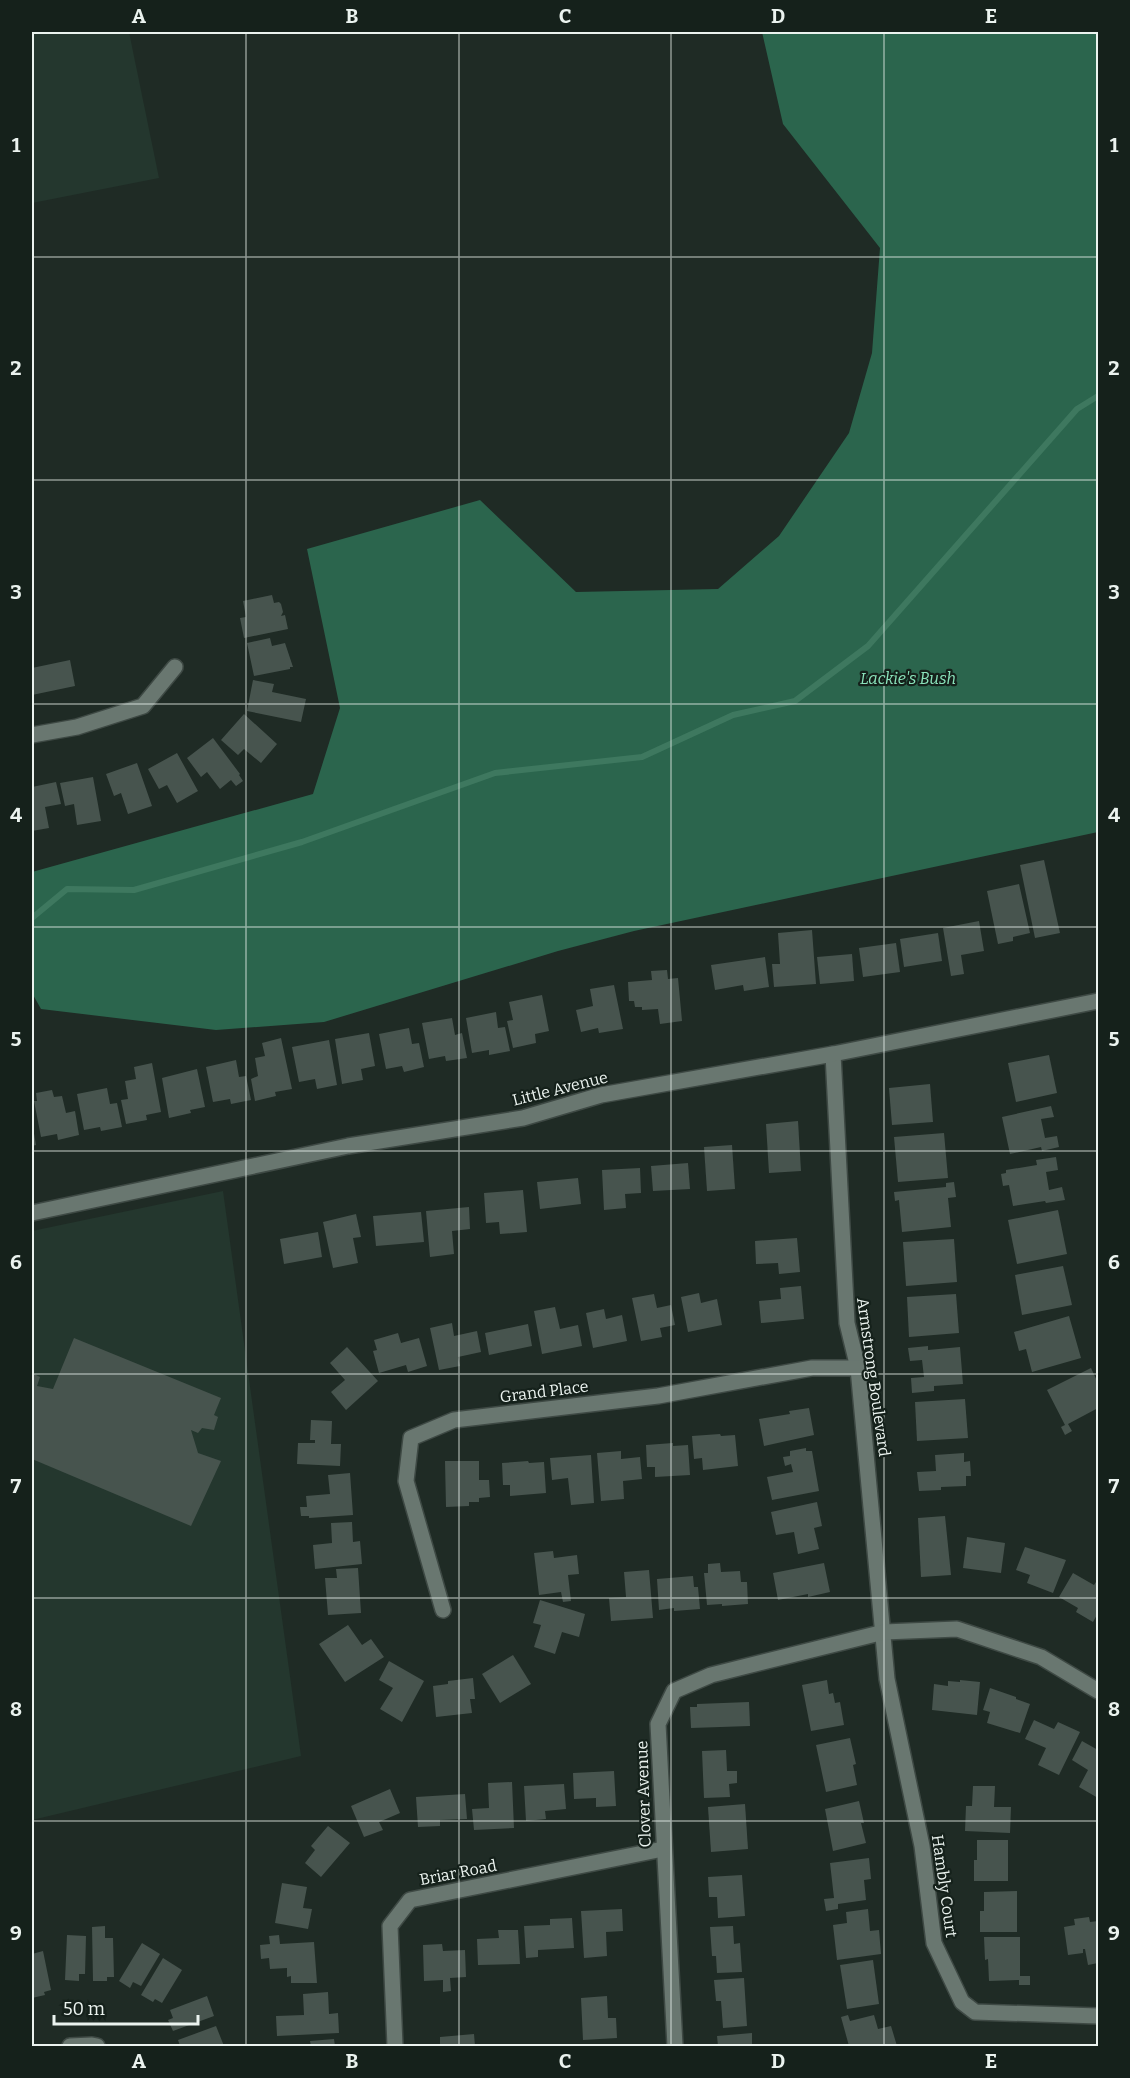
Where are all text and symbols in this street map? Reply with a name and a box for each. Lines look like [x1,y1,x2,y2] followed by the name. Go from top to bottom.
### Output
[132,4,147,28] text: A
[346,4,359,28] text: B
[559,4,571,28] text: C
[771,4,785,28] text: D
[985,4,997,28] text: E
[12,133,21,157] text: 1
[1110,133,1119,157] text: 1
[10,356,22,380] text: 2
[1108,356,1120,380] text: 2
[10,580,22,604] text: 3
[1108,580,1120,604] text: 3
[860,669,956,688] park label: Lackie's Bush
[10,803,22,827] text: 4
[1108,803,1120,827] text: 4
[11,1027,22,1051] text: 5
[1109,1027,1120,1051] text: 5
[510,1067,610,1110] street label: Little Avenue
[10,1250,22,1274] text: 6
[1108,1250,1120,1274] text: 6
[853,1296,894,1458] street label: Armstrong Boulevard
[499,1377,589,1406] street label: Grand Place
[11,1474,22,1498] text: 7
[1109,1474,1120,1498] text: 7
[10,1697,22,1721] text: 8
[1108,1697,1120,1721] text: 8
[632,1740,655,1848] street label: Clover Avenue
[928,1833,961,1939] street label: Hambly Court
[418,1856,499,1889] street label: Briar Road
[10,1921,22,1945] text: 9
[1108,1921,1120,1945] text: 9
[54,1988,198,2026] scale bar
[63,1998,105,2020] text: 50 m
[132,2049,147,2073] text: A
[346,2049,359,2073] text: B
[559,2049,571,2073] text: C
[771,2049,785,2073] text: D
[985,2049,997,2073] text: E

